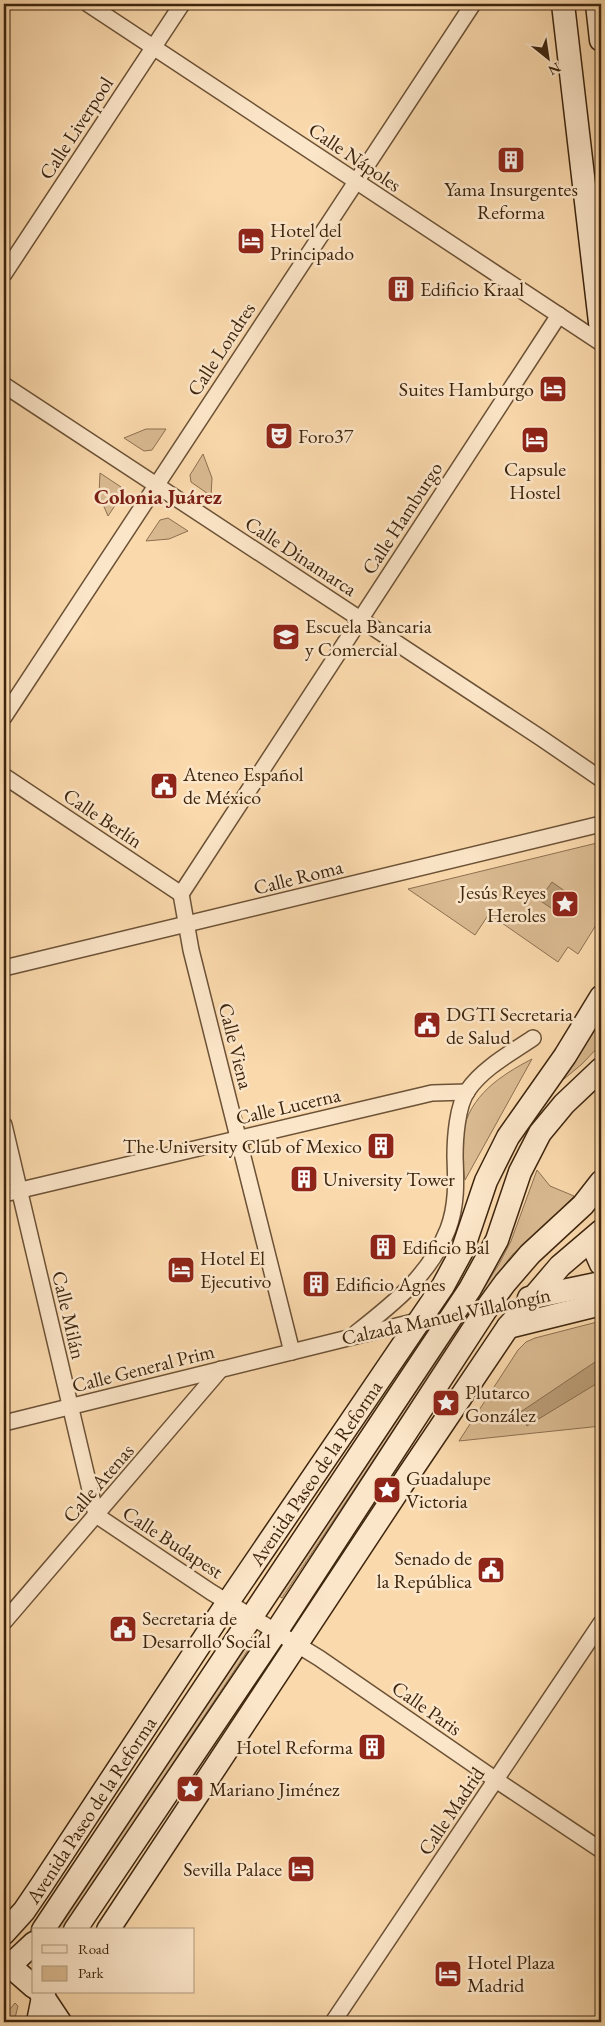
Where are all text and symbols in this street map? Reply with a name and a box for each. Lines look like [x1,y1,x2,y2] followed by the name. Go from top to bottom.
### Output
[522,32,572,82] north arrow
[545,59,564,80] text: N
[33,71,119,184] street label: Calle Liverpool
[304,116,406,198] street label: Calle Nápoles
[496,145,526,175] building icon: Yama Insurgentes Reforma
[444,176,578,225] place label: Yama Insurgentes Reforma
[270,217,354,266] place label: Hotel del Principado
[236,226,266,256] hotel icon: Hotel del Principado
[386,274,416,304] building icon: Edificio Kraal
[420,276,524,302] place label: Edificio Kraal
[181,297,261,401] street label: Calle Londres
[538,374,568,404] hotel icon: Suites Hamburgo
[399,376,534,402] place label: Suites Hamburgo
[264,421,294,451] theatre icon: Foro37
[298,423,354,449] place label: Foro37
[520,425,550,455] hotel icon: Capsule Hostel
[504,456,566,505] place label: Capsule Hostel
[356,457,448,579] street label: Calle Hamburgo
[94,483,222,510] district label: Colonia Juárez
[240,510,362,602] street label: Calle Dinamarca
[305,613,432,662] place label: Escuela Bancaria y Comercial
[271,622,301,652] school or university icon: Escuela Bancaria y Comercial
[182,761,304,810] place label: Ateneo Español de México
[149,771,179,801] public building icon: Ateneo Español de México
[58,782,148,854] street label: Calle Berlín
[251,853,345,901] street label: Calle Roma
[457,879,546,928] place label: Jesús Reyes Heroles
[550,889,580,919] place icon: Jesús Reyes Heroles
[213,1000,259,1092] street label: Calle Viena
[446,1001,573,1050] place label: DGTI Secretaria de Salud
[412,1010,442,1040] public building icon: DGTI Secretaria de Salud
[233,1081,343,1131] street label: Calle Lucerna
[366,1131,396,1161] building icon: The University Club of Mexico
[123,1133,362,1159] place label: The University Club of Mexico
[289,1164,319,1194] building icon: University Tower
[323,1166,455,1192] place label: University Tower
[368,1232,398,1262] building icon: Edificio Bal
[402,1234,490,1260] place label: Edificio Bal
[200,1245,272,1294] place label: Hotel El Ejecutivo
[166,1255,196,1285] hotel icon: Hotel El Ejecutivo
[46,1268,92,1362] street label: Calle Milán
[301,1269,331,1299] building icon: Edificio Agnes
[335,1271,445,1297] place label: Edificio Agnes
[339,1281,553,1351] street label: Calzada Manuel Villalongín
[69,1338,217,1398] street label: Calle General Prim
[243,1375,388,1572] street label: Avenida Paseo de la Reforma
[465,1379,536,1428] place label: Plutarco González
[431,1388,461,1418] place icon: Plutarco González
[57,1438,139,1528] street label: Calle Atenas
[406,1465,491,1514] place label: Guadalupe Victoria
[372,1475,402,1505] place icon: Guadalupe Victoria
[118,1500,229,1585] street label: Calle Budapest
[377,1545,472,1594] place label: Senado de la República
[476,1555,506,1585] public building icon: Senado de la República
[142,1605,271,1654] place label: Secretaria de Desarrollo Social
[108,1614,138,1644] public building icon: Secretaria de Desarrollo Social
[387,1675,467,1741] street label: Calle Paris
[19,1711,162,1909] street label: Avenida Paseo de la Reforma
[357,1732,387,1762] building icon: Hotel Reforma
[236,1734,353,1760] place label: Hotel Reforma
[412,1761,491,1860] street label: Calle Madrid
[175,1774,205,1804] place icon: Mariano Jiménez
[209,1776,340,1802] place label: Mariano Jiménez
[286,1854,316,1884] hotel icon: Sevilla Palace
[183,1856,282,1882] place label: Sevilla Palace
[32,1928,195,1994] legend
[78,1939,110,1958] text: Road
[467,1949,555,1998] place label: Hotel Plaza Madrid
[433,1959,463,1989] hotel icon: Hotel Plaza Madrid
[78,1963,105,1982] text: Park

